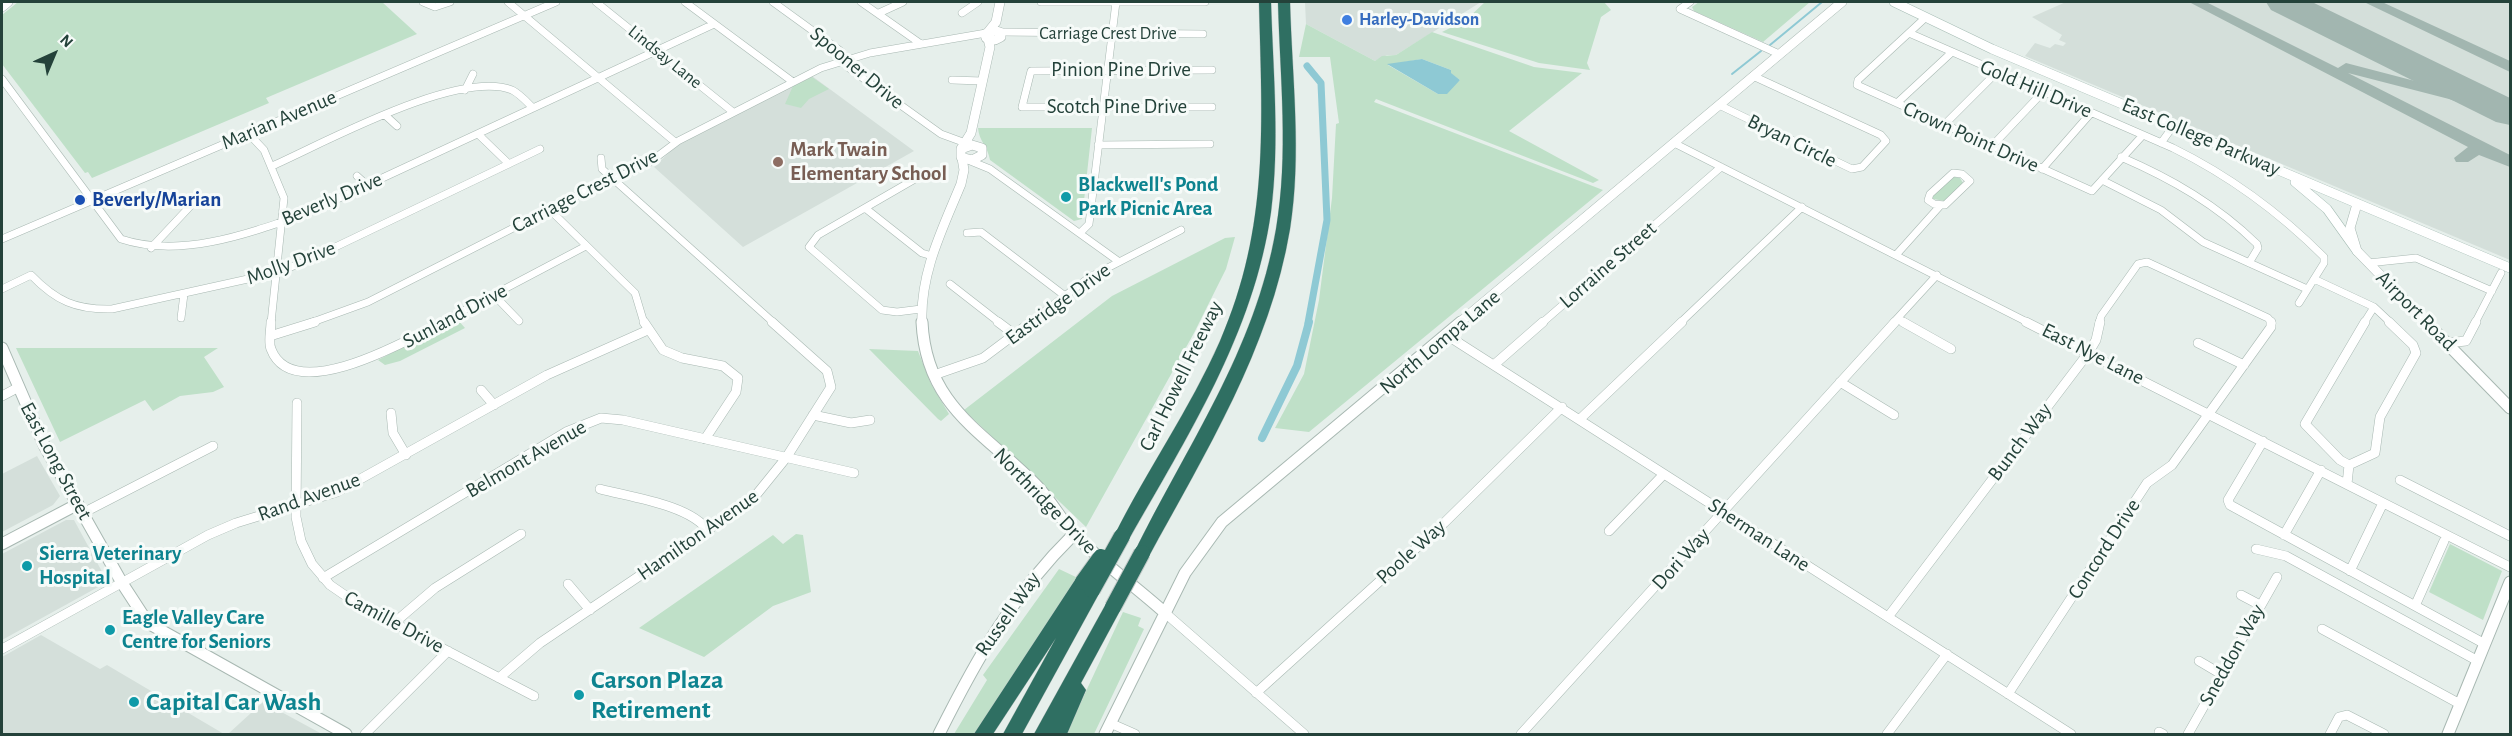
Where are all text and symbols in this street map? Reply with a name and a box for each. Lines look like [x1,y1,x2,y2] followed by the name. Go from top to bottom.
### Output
[1359,9,1479,31] place label: Harley-Davidson
[1340,13,1354,27] marker: Harley-Davidson
[624,21,706,93] street label: Lindsay Lane
[805,21,909,115] street label: Spooner Drive
[1039,23,1177,45] street label: Carriage Crest Drive
[24,24,84,84] north arrow
[57,31,76,51] text: N
[1976,54,2096,124] street label: Gold Hill Drive
[1051,57,1191,83] street label: Pinion Pine Drive
[218,84,340,156] street label: Marian Avenue
[2118,92,2284,182] street label: East College Parkway
[1047,94,1187,120] street label: Scotch Pine Drive
[1899,96,2043,178] street label: Crown Point Drive
[1743,109,1841,173] street label: Bryan Circle
[790,137,947,187] place label: Mark Twain Elementary School
[508,143,662,239] street label: Carriage Crest Drive
[771,155,785,169] marker: Mark Twain Elementary School
[278,166,386,232] street label: Beverly Drive
[1078,172,1218,222] place label: Blackwell's Pond Park Picnic Area
[92,187,221,213] place label: Beverly/Marian
[1059,190,1073,204] marker: Blackwell's Pond Park Picnic Area
[73,193,87,207] marker: Beverly/Marian
[1554,216,1662,314] street label: Lorraine Street
[243,235,339,291] street label: Molly Drive
[1001,257,1115,351] street label: Eastridge Drive
[2370,265,2462,357] street label: Airport Road
[398,278,512,354] street label: Sunland Drive
[1375,284,1505,400] street label: North Lompa Lane
[1134,297,1228,455] street label: Carl Howell Freeway
[2038,317,2148,391] street label: East Nye Lane
[14,398,98,524] street label: East Long Street
[1983,398,2057,486] street label: Bunch Way
[461,414,591,504] street label: Belmont Avenue
[988,443,1102,559] street label: Northridge Drive
[254,467,364,527] street label: Rand Avenue
[632,484,764,586] street label: Hamilton Avenue
[1703,493,1815,577] street label: Sherman Lane
[2062,494,2146,604] street label: Concord Drive
[1371,514,1451,590] street label: Poole Way
[1647,523,1715,595] street label: Dori Way
[39,541,181,591] place label: Sierra Veterinary Hospital
[20,559,34,573] marker: Sierra Veterinary Hospital
[970,567,1046,661] street label: Russell Way
[340,585,448,659] street label: Camille Drive
[2194,600,2270,710] street label: Sneddon Way
[122,605,271,655] place label: Eagle Valley Care Centre for Seniors
[103,623,117,637] marker: Eagle Valley Care Centre for Seniors
[591,664,723,726] place label: Carson Plaza Retirement
[146,686,321,718] place label: Capital Car Wash
[572,688,586,702] marker: Carson Plaza Retirement
[127,695,141,709] marker: Capital Car Wash

